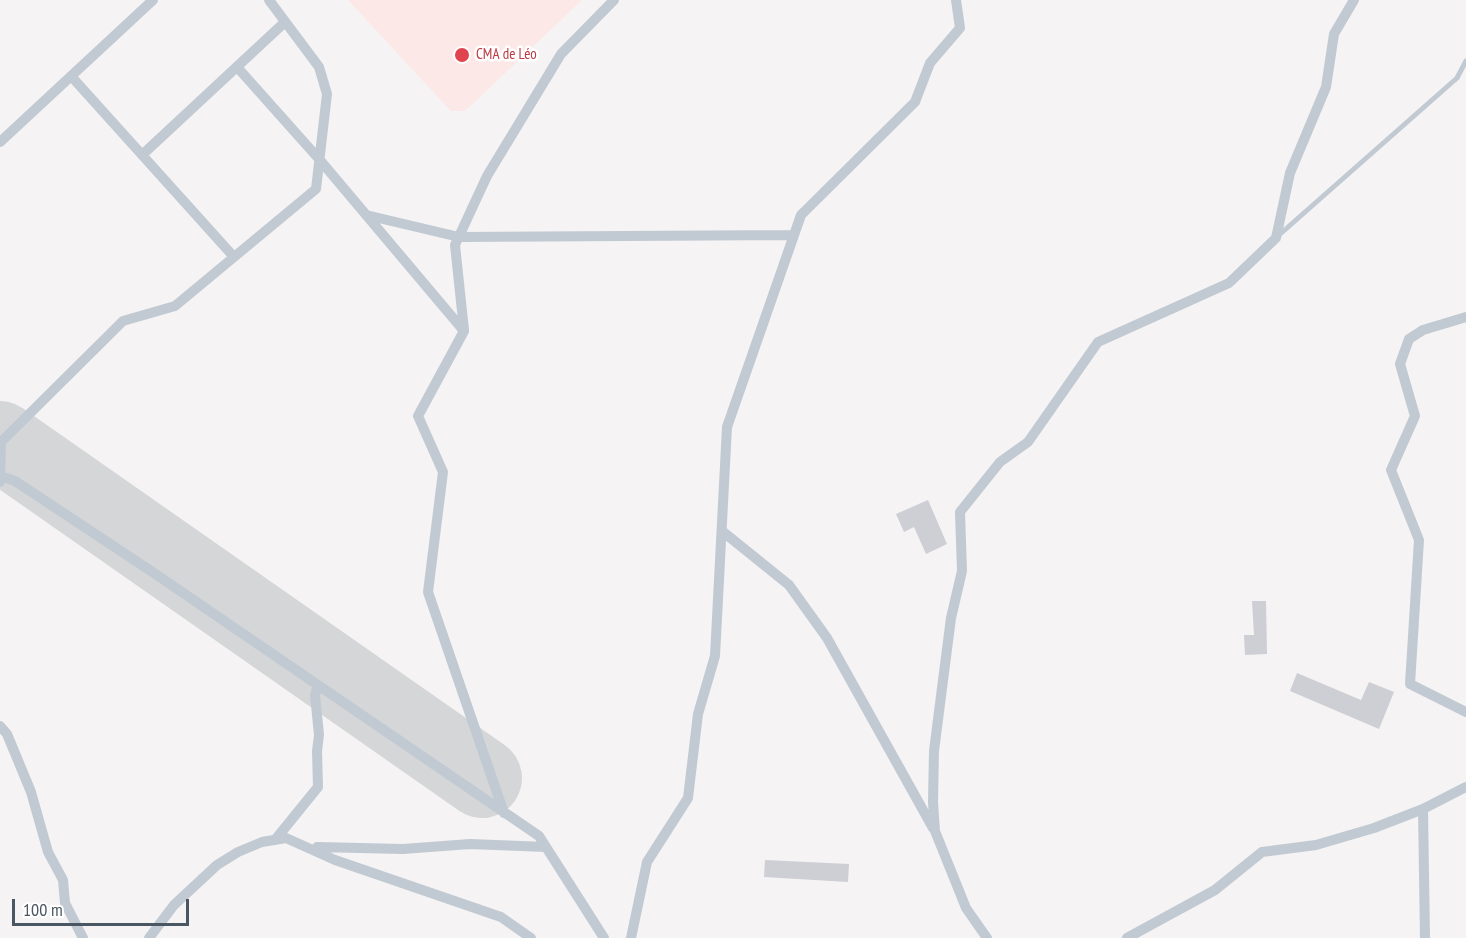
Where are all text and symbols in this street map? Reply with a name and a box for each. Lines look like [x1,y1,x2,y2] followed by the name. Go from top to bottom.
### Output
[453,46,471,64] marker: CMA de Léo
[476,46,537,64] place label: CMA de Léo
[15,887,192,925] scale bar
[23,898,63,921] text: 100 m

